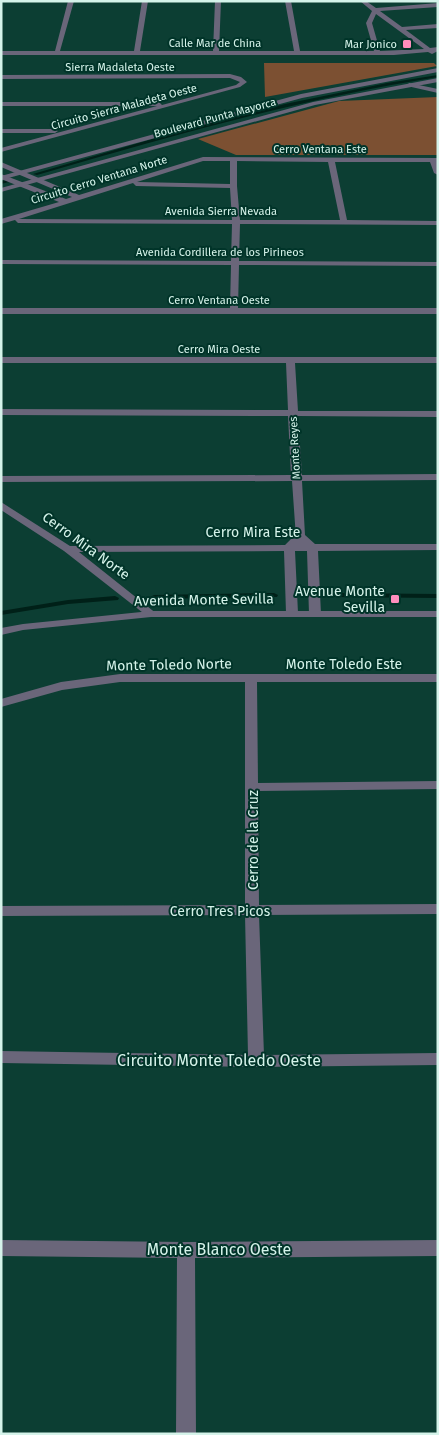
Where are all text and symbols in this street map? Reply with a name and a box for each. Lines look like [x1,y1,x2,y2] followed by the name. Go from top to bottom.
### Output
[169,37,261,50] street label: Calle Mar de China
[345,38,397,51] place label: Mar Jonico
[401,38,413,50] marker: Mar Jonico
[65,61,175,74] street label: Sierra Madaleta Oeste
[50,81,198,133] street label: Circuito Sierra Maladeta Oeste
[152,95,278,141] street label: Boulevard Punta Mayorca
[273,143,367,156] street label: Cerro Ventana Este
[29,153,169,207] street label: Circuito Cerro Ventana Norte
[165,205,277,218] street label: Avenida Sierra Nevada
[136,246,304,259] street label: Avenida Cordillera de los Pirineos
[168,294,270,307] street label: Cerro Ventana Oeste
[178,343,260,356] street label: Cerro Mira Oeste
[287,416,303,480] street label: Monte Reyes
[39,509,133,583] street label: Cerro Mira Norte
[206,524,300,541] street label: Cerro Mira Este
[295,583,385,616] place label: Avenue Monte Sevilla
[134,590,274,610] street label: Avenida Monte Sevilla
[389,593,401,605] marker: Avenue Monte Sevilla
[106,655,232,675] street label: Monte Toledo Norte
[286,656,402,673] street label: Monte Toledo Este
[245,790,262,890] street label: Cerro de la Cruz
[170,903,271,920] street label: Cerro Tres Picos
[117,1051,321,1070] street label: Circuito Monte Toledo Oeste
[147,1240,291,1259] street label: Monte Blanco Oeste

